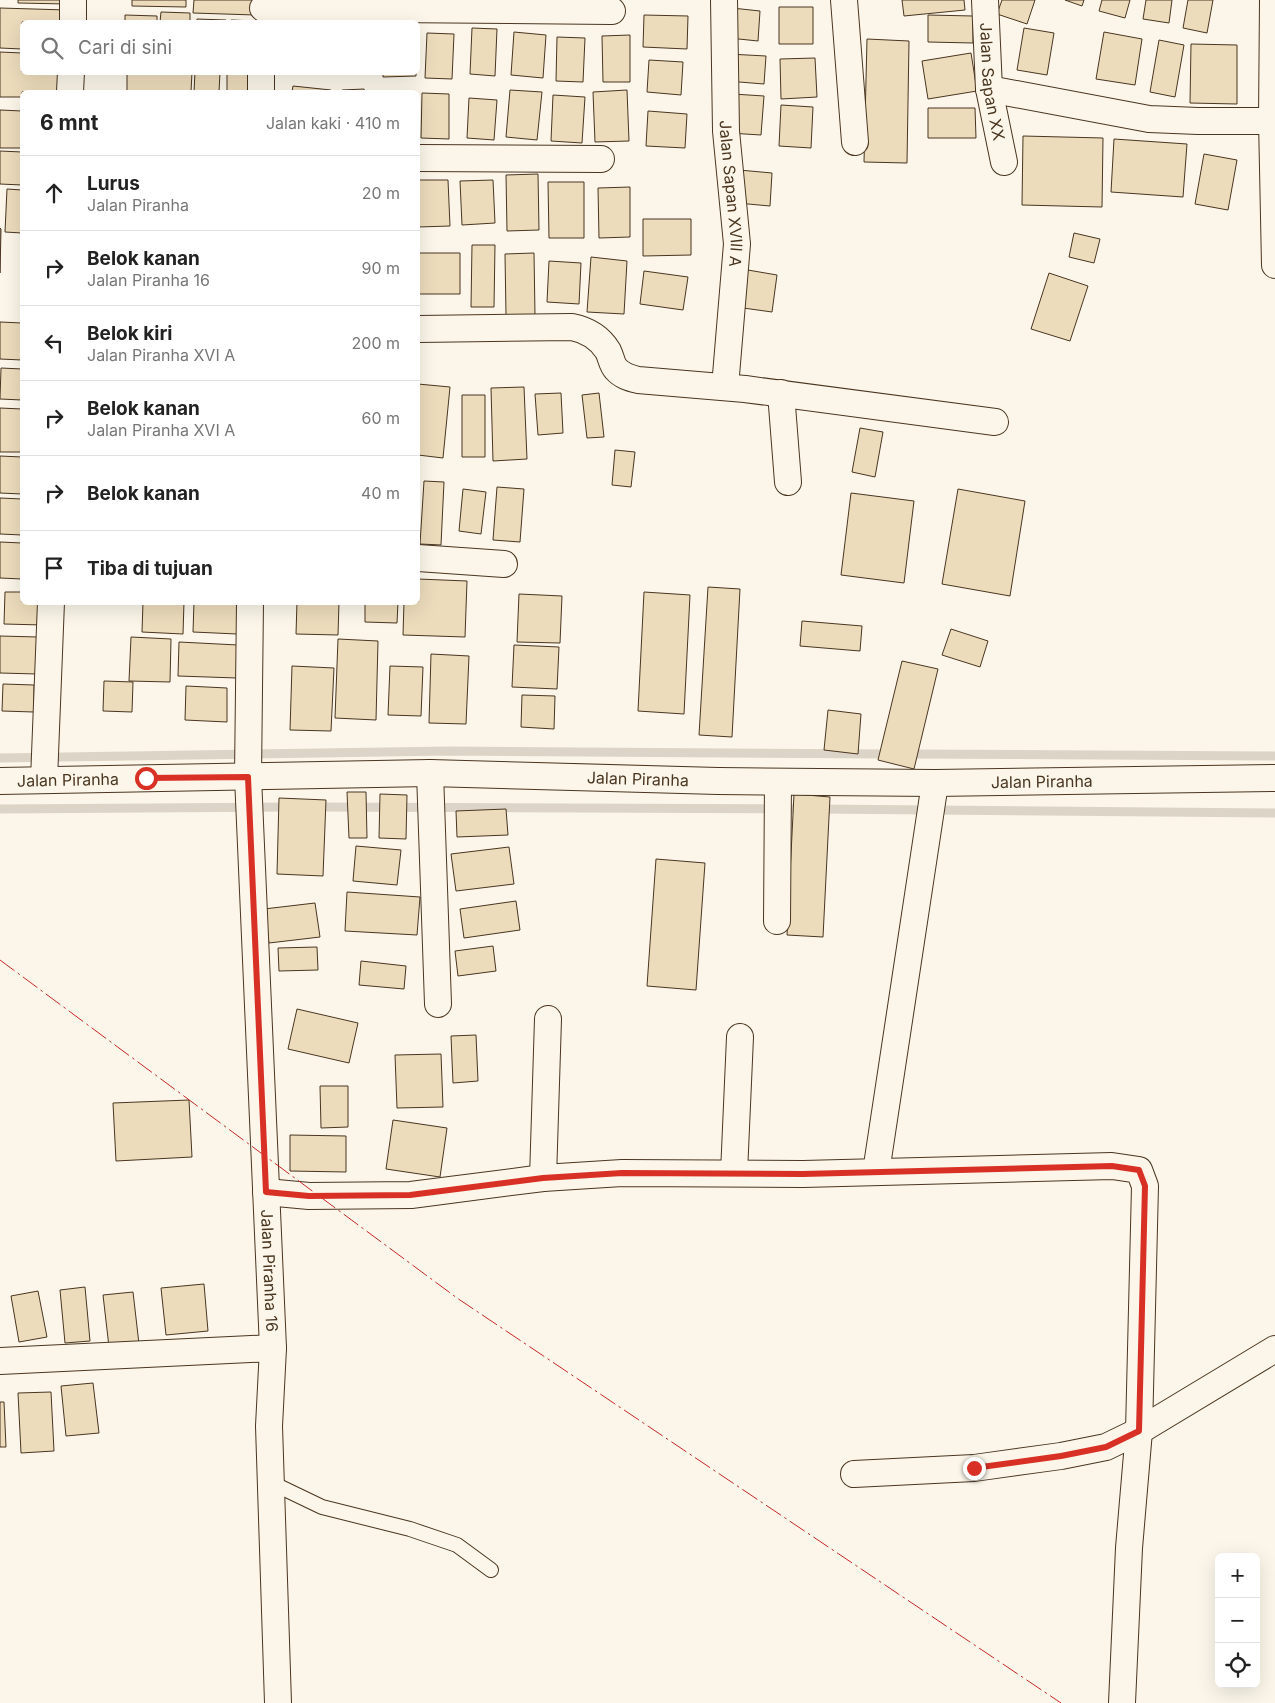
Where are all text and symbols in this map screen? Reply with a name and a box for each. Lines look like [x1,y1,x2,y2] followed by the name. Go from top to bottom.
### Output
[20,20,420,75] search box
[976,22,1009,142] street label: Jalan Sapan XX
[38,34,66,62] icon: search
[78,36,172,59] text: Cari di sini
[40,110,99,135] text: 6 mnt
[266,113,400,133] text: Jalan kaki · 410 m
[716,120,747,268] street label: Jalan Sapan XVIII A
[87,172,140,195] text: Lurus
[40,179,68,207] icon: ahead
[362,183,400,203] text: 20 m
[87,195,189,215] text: Jalan Piranha
[87,247,200,270] text: Belok kanan
[40,254,68,282] icon: right
[361,258,400,278] text: 90 m
[87,270,210,290] text: Jalan Piranha 16
[87,322,172,345] text: Belok kiri
[40,329,68,357] icon: left
[352,333,400,353] text: 200 m
[87,345,235,365] text: Jalan Piranha XVI A
[87,397,200,420] text: Belok kanan
[40,404,68,432] icon: right
[361,408,400,428] text: 60 m
[87,420,235,440] text: Jalan Piranha XVI A
[40,479,68,507] icon: right
[87,482,200,505] text: Belok kanan
[361,483,400,503] text: 40 m
[40,554,68,582] icon: arrive
[87,557,213,580] text: Tiba di tujuan
[135,767,158,790] route start
[587,767,689,790] street label: Jalan Piranha
[17,769,119,791] street label: Jalan Piranha
[991,771,1093,792] street label: Jalan Piranha
[257,1209,282,1332] street label: Jalan Piranha 16
[963,1457,986,1480] route end
[1215,1553,1260,1688] map controls
[1215,1553,1260,1598] button: +
[1215,1598,1260,1643] button: −
[1215,1643,1260,1688] button: locate

